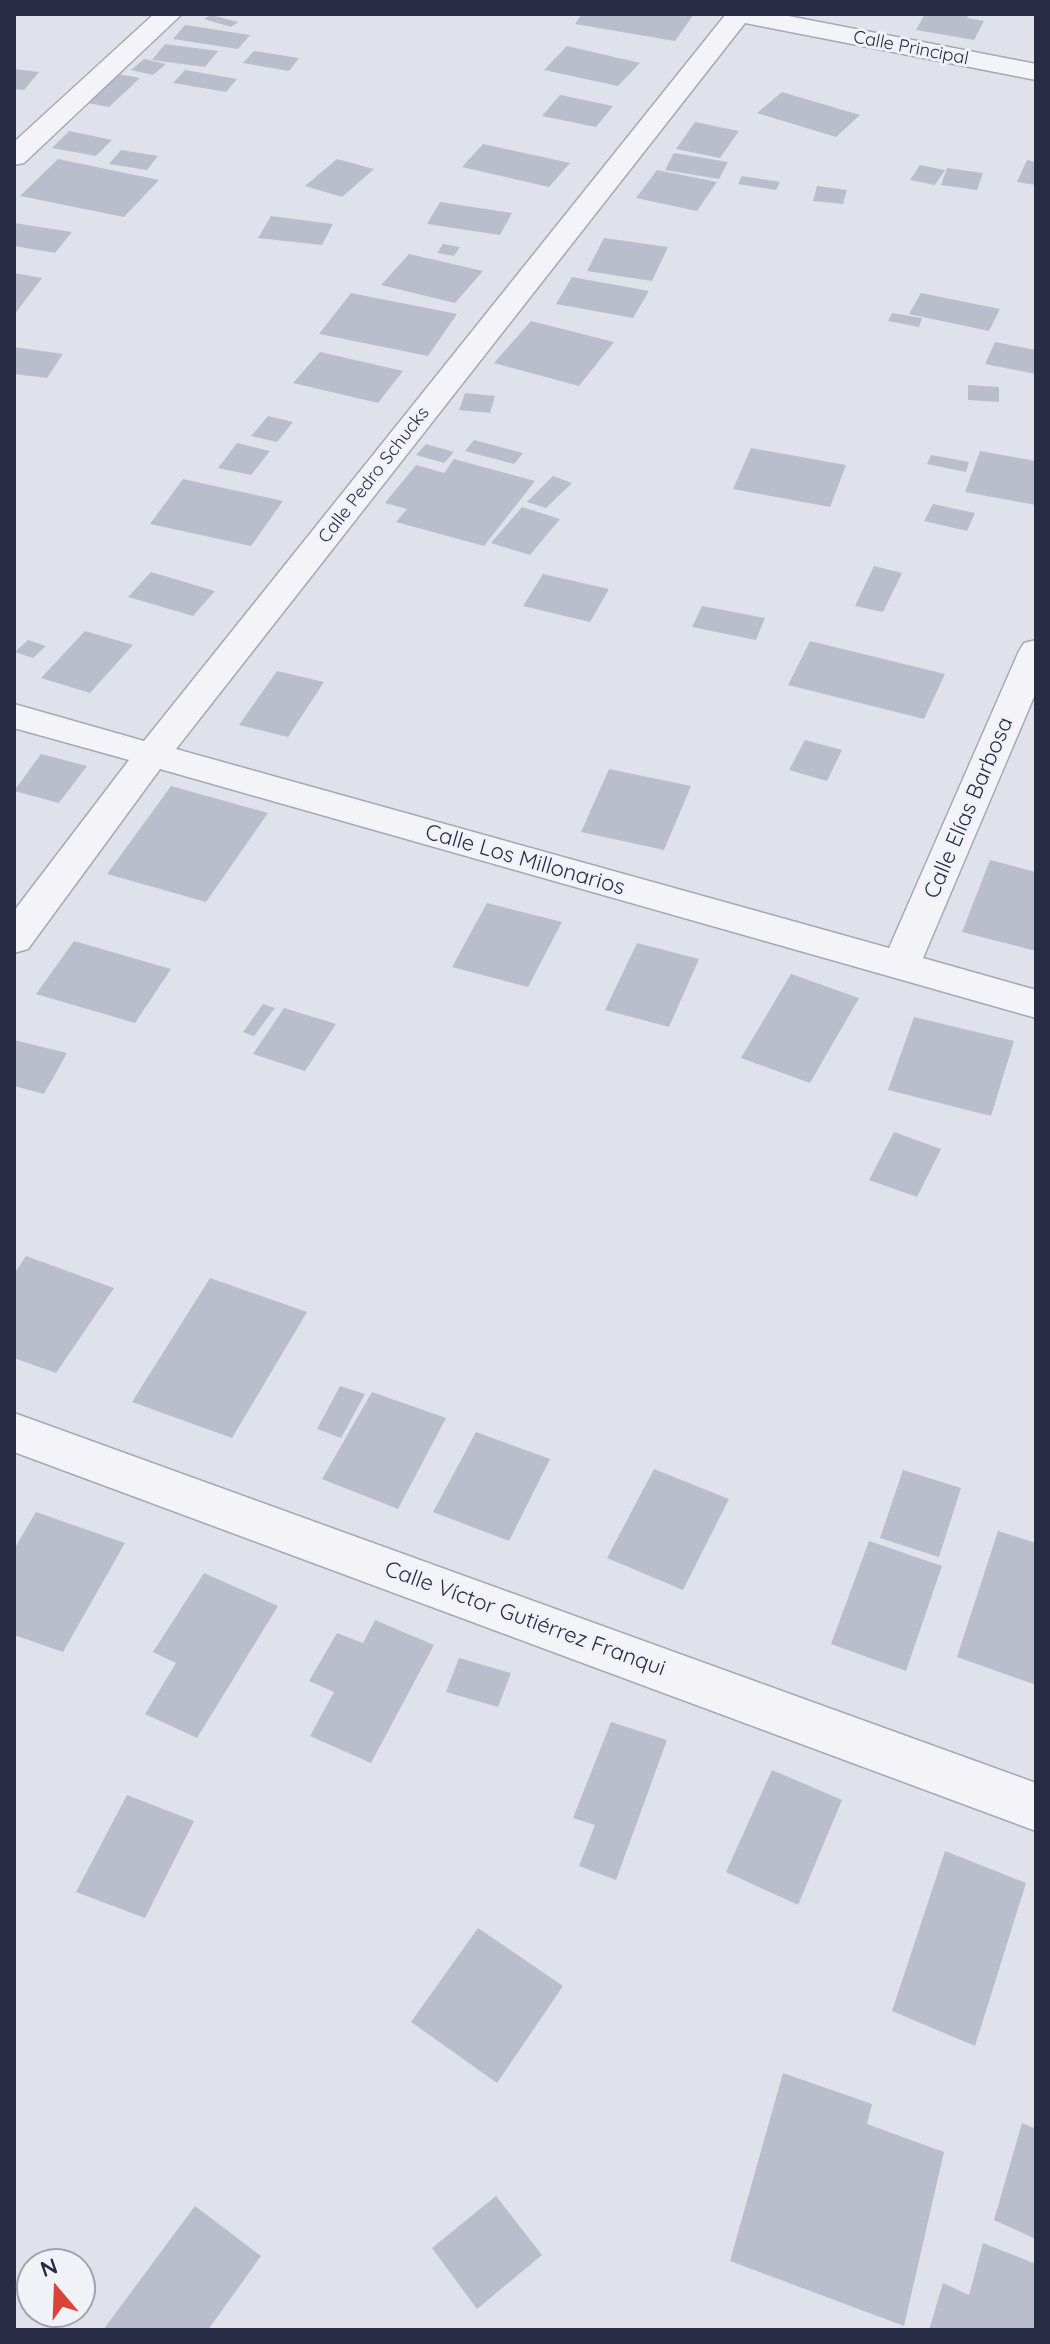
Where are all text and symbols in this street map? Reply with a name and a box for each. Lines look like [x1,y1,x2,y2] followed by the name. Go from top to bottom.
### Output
[852,26,970,70] street label: Calle Principal
[314,403,434,547] street label: Calle Pedro Schucks
[919,713,1019,903] street label: Calle Elías Barbosa
[422,819,628,901] street label: Calle Los Millonarios
[381,1556,669,1682] street label: Calle Víctor Gutiérrez Franqui
[16,2248,96,2328] north arrow
[37,2251,61,2283] text: N

